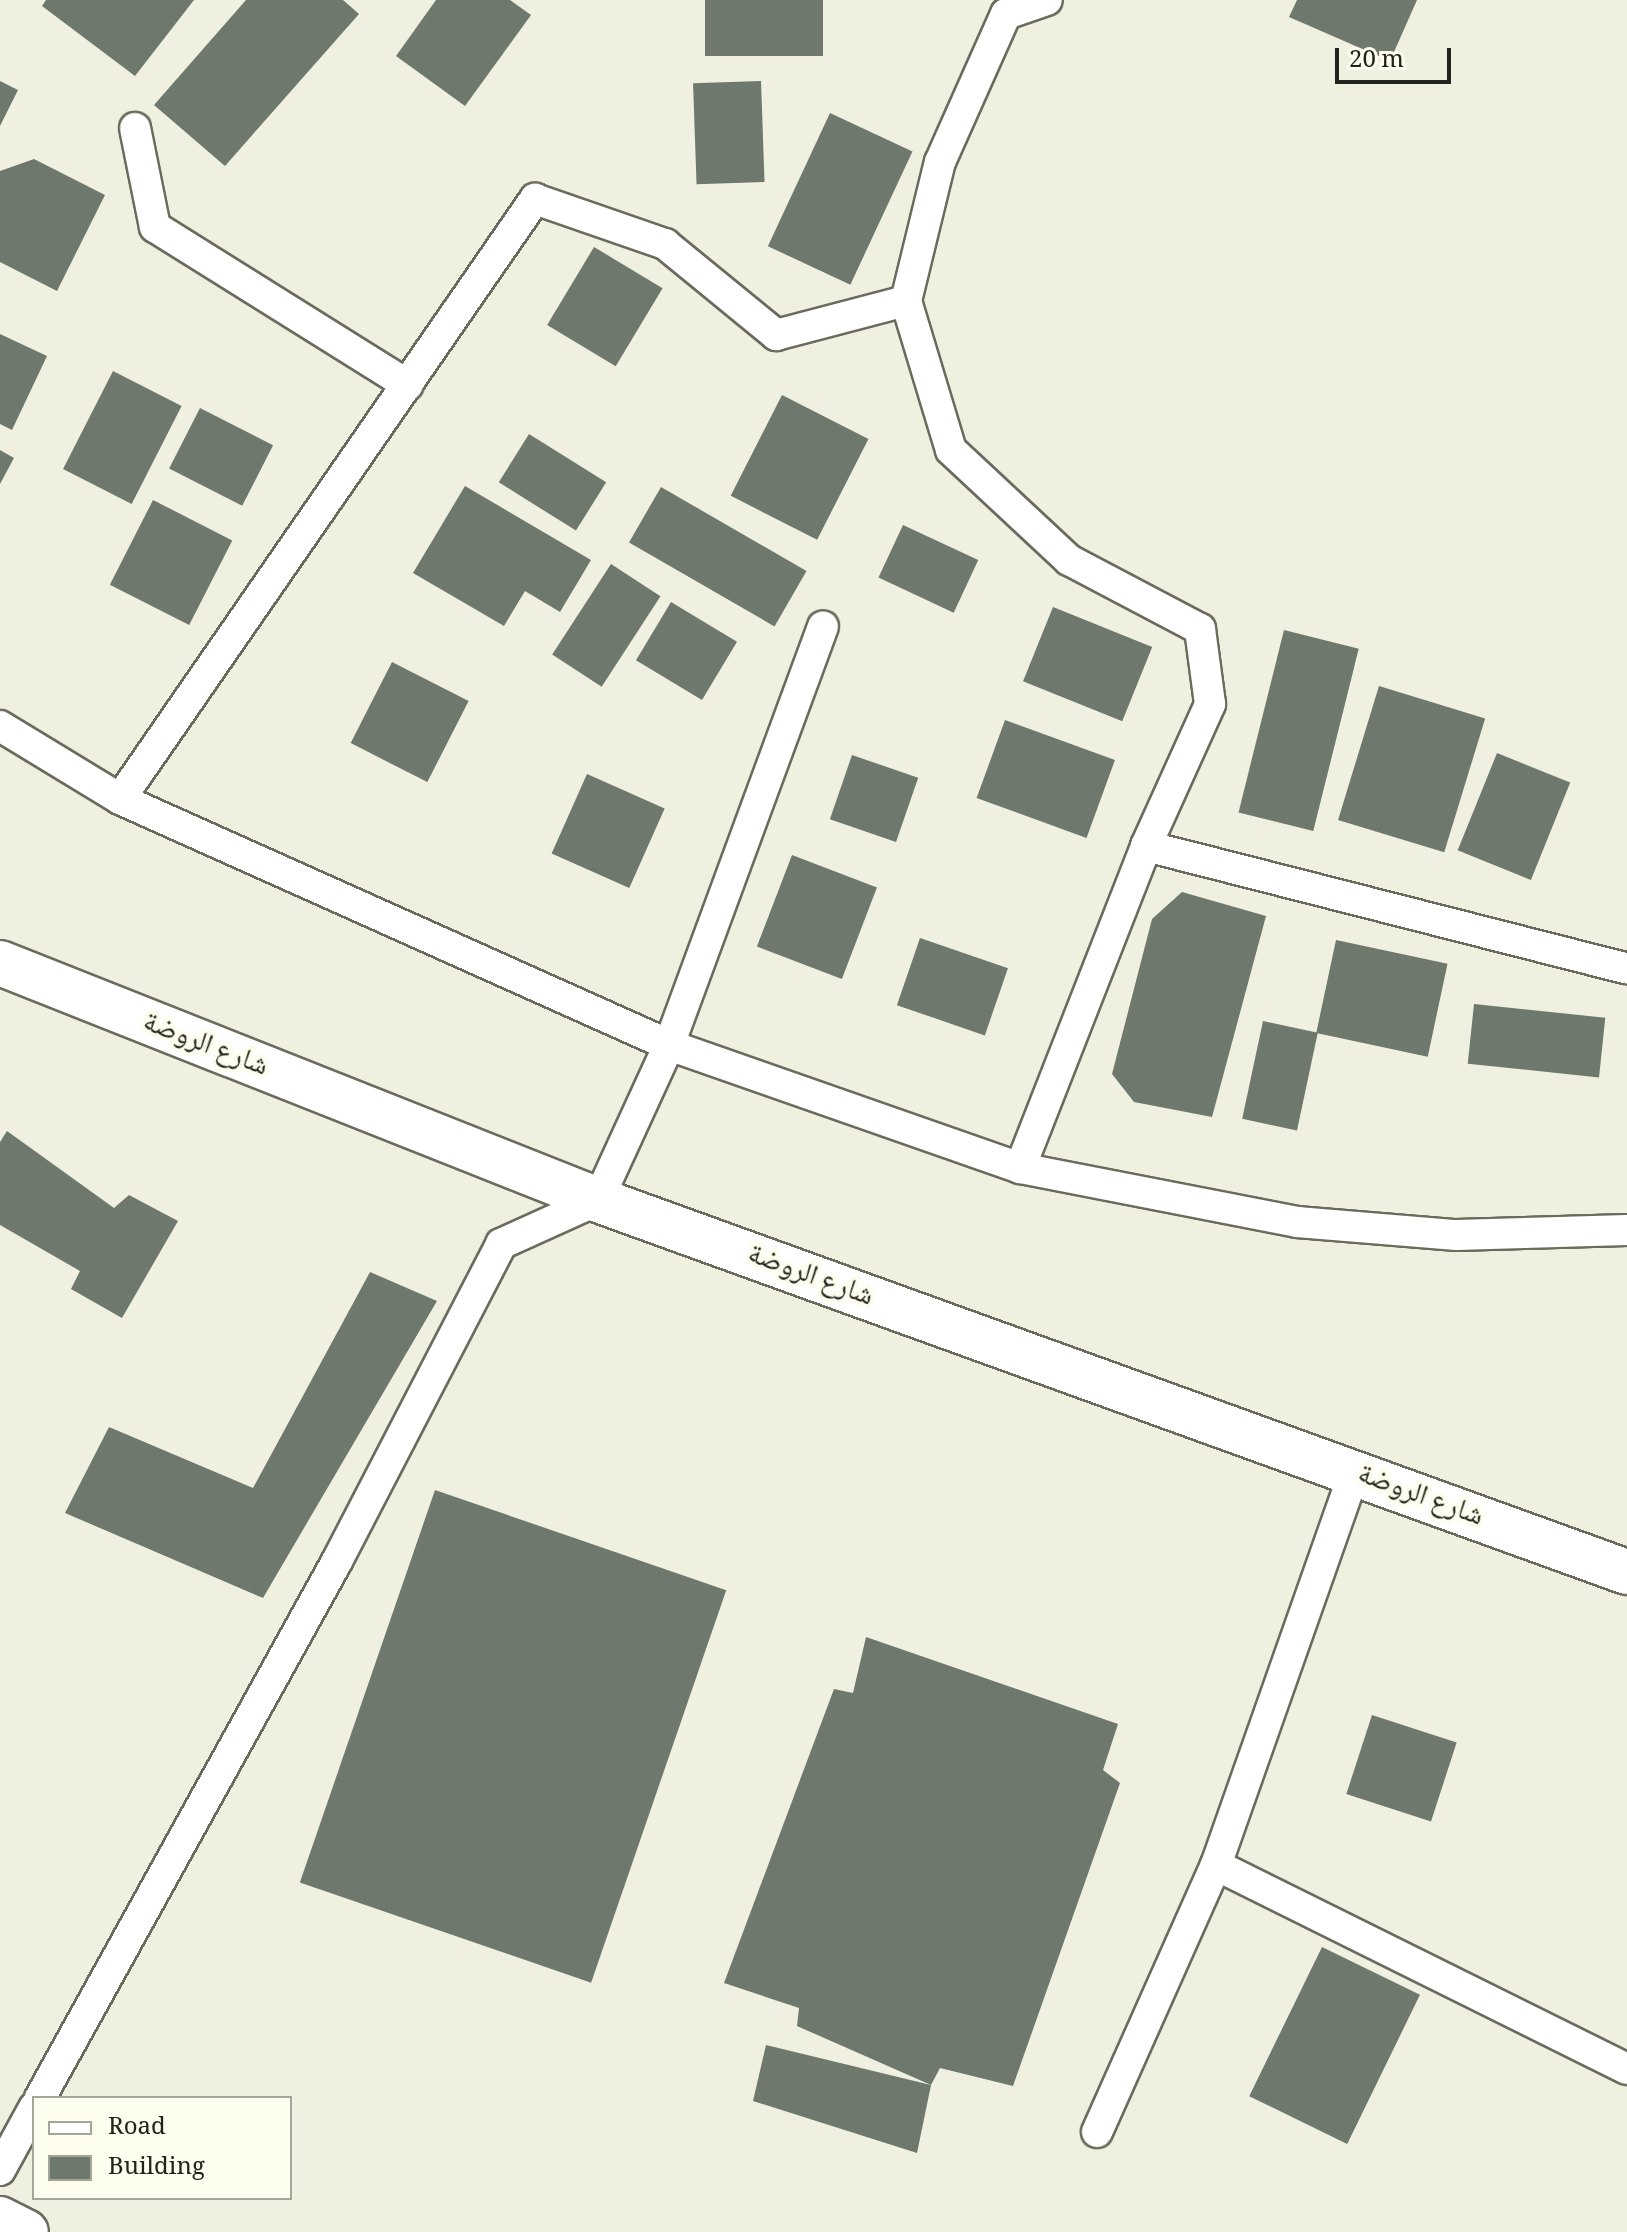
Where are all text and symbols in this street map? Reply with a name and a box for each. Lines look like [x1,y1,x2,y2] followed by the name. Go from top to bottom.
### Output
[1339,32,1455,82] scale bar
[1349,41,1404,82] text: 20 m
[138,1007,272,1085] street label: شارع الروضة
[743,1239,877,1315] street label: شارع الروضة
[1353,1459,1487,1535] street label: شارع الروضة
[32,2096,292,2200] legend
[108,2108,166,2149] text: Road
[108,2148,205,2189] text: Building

